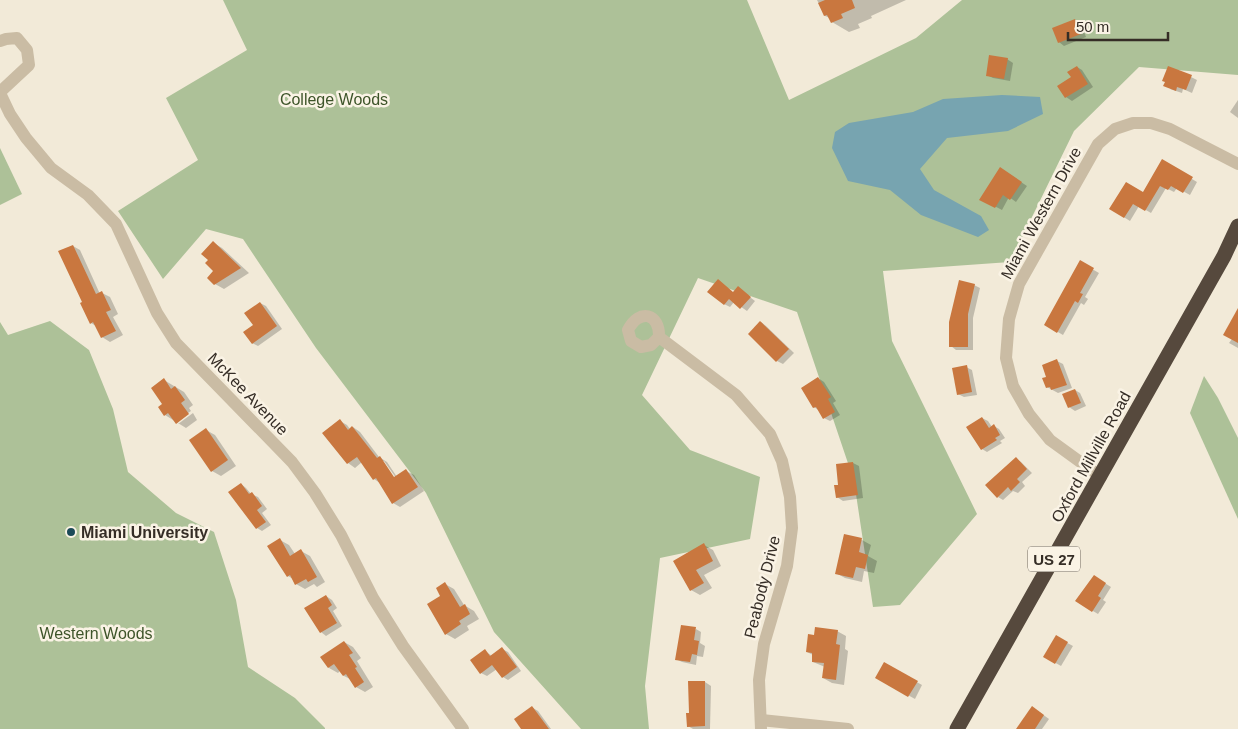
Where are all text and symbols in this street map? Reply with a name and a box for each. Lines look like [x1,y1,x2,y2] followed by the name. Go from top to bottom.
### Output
[1068,10,1168,42] scale bar
[1076,18,1109,35] text: 50 m
[280,91,388,108] park label: College Woods
[998,144,1084,282] street label: Miami Western Drive
[205,349,291,439] street label: McKee Avenue
[1048,389,1134,525] street label: Oxford Millville Road
[81,524,208,541] place label: Miami University
[65,526,77,538] marker: Miami University
[741,534,783,640] street label: Peabody Drive
[1028,546,1080,572] road number: US 27
[39,625,153,642] park label: Western Woods

